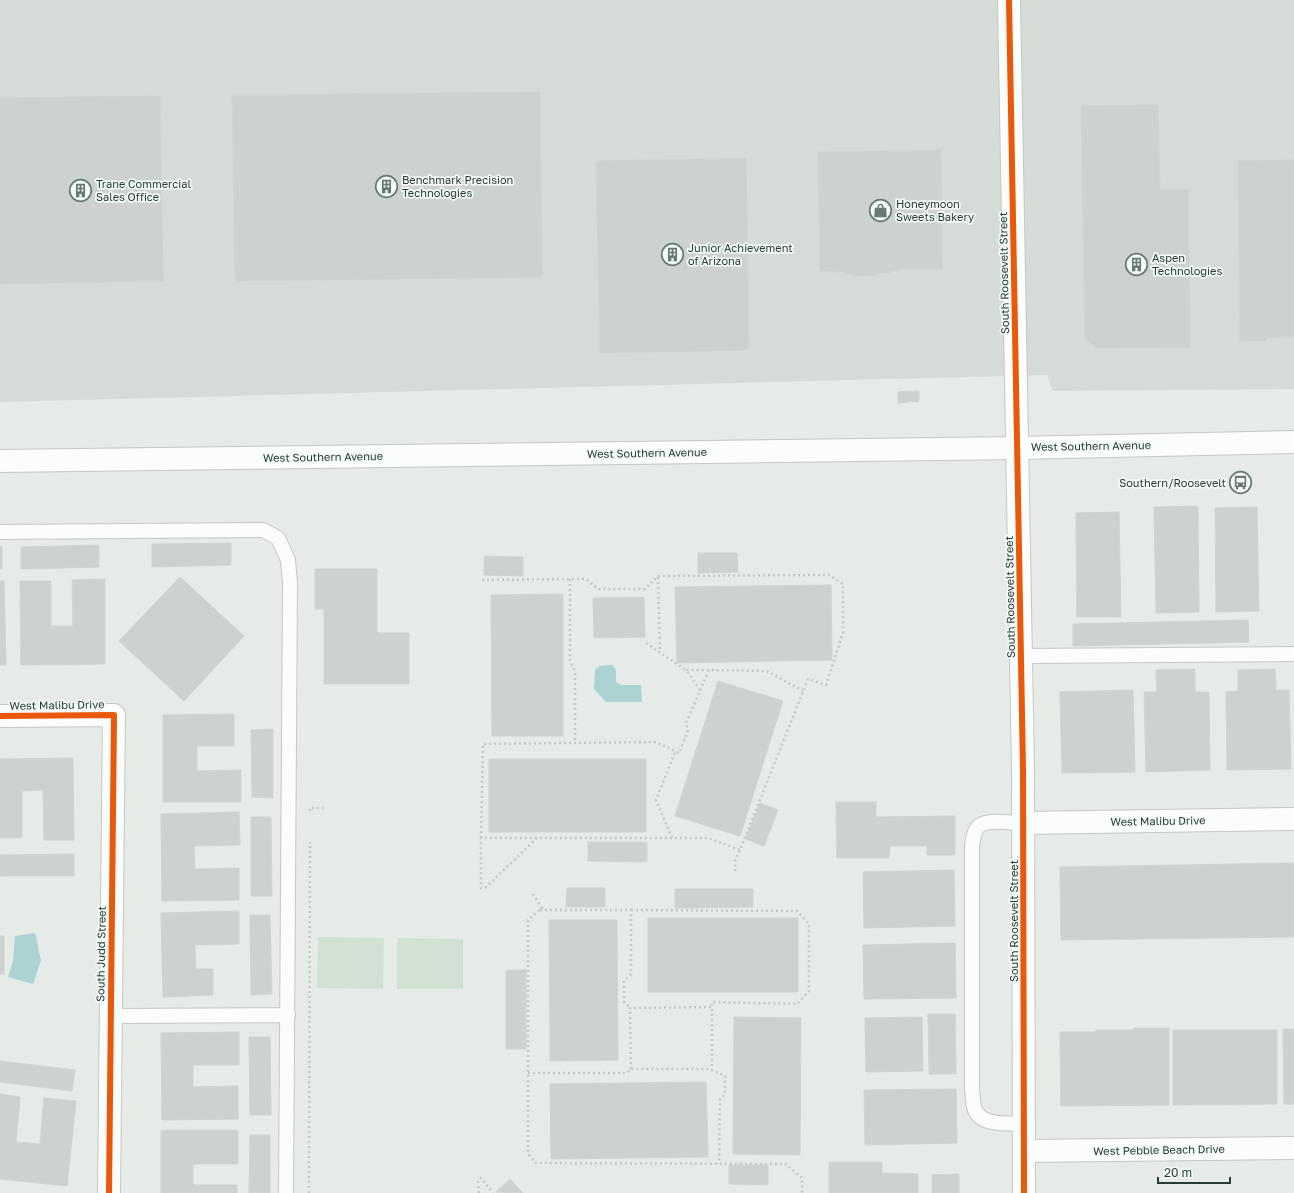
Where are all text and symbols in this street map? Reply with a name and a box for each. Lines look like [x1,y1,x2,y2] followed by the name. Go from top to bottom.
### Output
[374,173,400,199] building icon: Benchmark Precision Technologies
[402,173,513,199] place label: Benchmark Precision Technologies
[68,177,94,203] building icon: Trane Commercial Sales Office
[96,177,191,203] place label: Trane Commercial Sales Office
[867,197,893,223] shop icon: Honeymoon Sweets Bakery
[896,197,974,223] place label: Honeymoon Sweets Bakery
[996,212,1011,334] street label: South Roosevelt Street
[660,241,686,267] building icon: Junior Achievement of Arizona
[688,241,793,267] place label: Junior Achievement of Arizona
[1123,251,1149,277] building icon: Aspen Technologies
[1152,251,1222,277] place label: Aspen Technologies
[1031,438,1151,453] street label: West Southern Avenue
[587,445,707,460] street label: West Southern Avenue
[263,449,383,464] street label: West Southern Avenue
[1228,470,1254,496] bus stop icon: Southern/Roosevelt
[1119,476,1226,489] place label: Southern/Roosevelt
[1002,536,1017,658] street label: South Roosevelt Street
[9,697,105,712] street label: West Malibu Drive
[1110,813,1206,828] street label: West Malibu Drive
[1007,860,1020,982] street label: South Roosevelt Street
[93,906,108,1002] street label: South Judd Street
[1093,1142,1225,1157] street label: West Pebble Beach Drive
[1158,1159,1230,1185] scale bar
[1164,1165,1192,1180] text: 20 m

